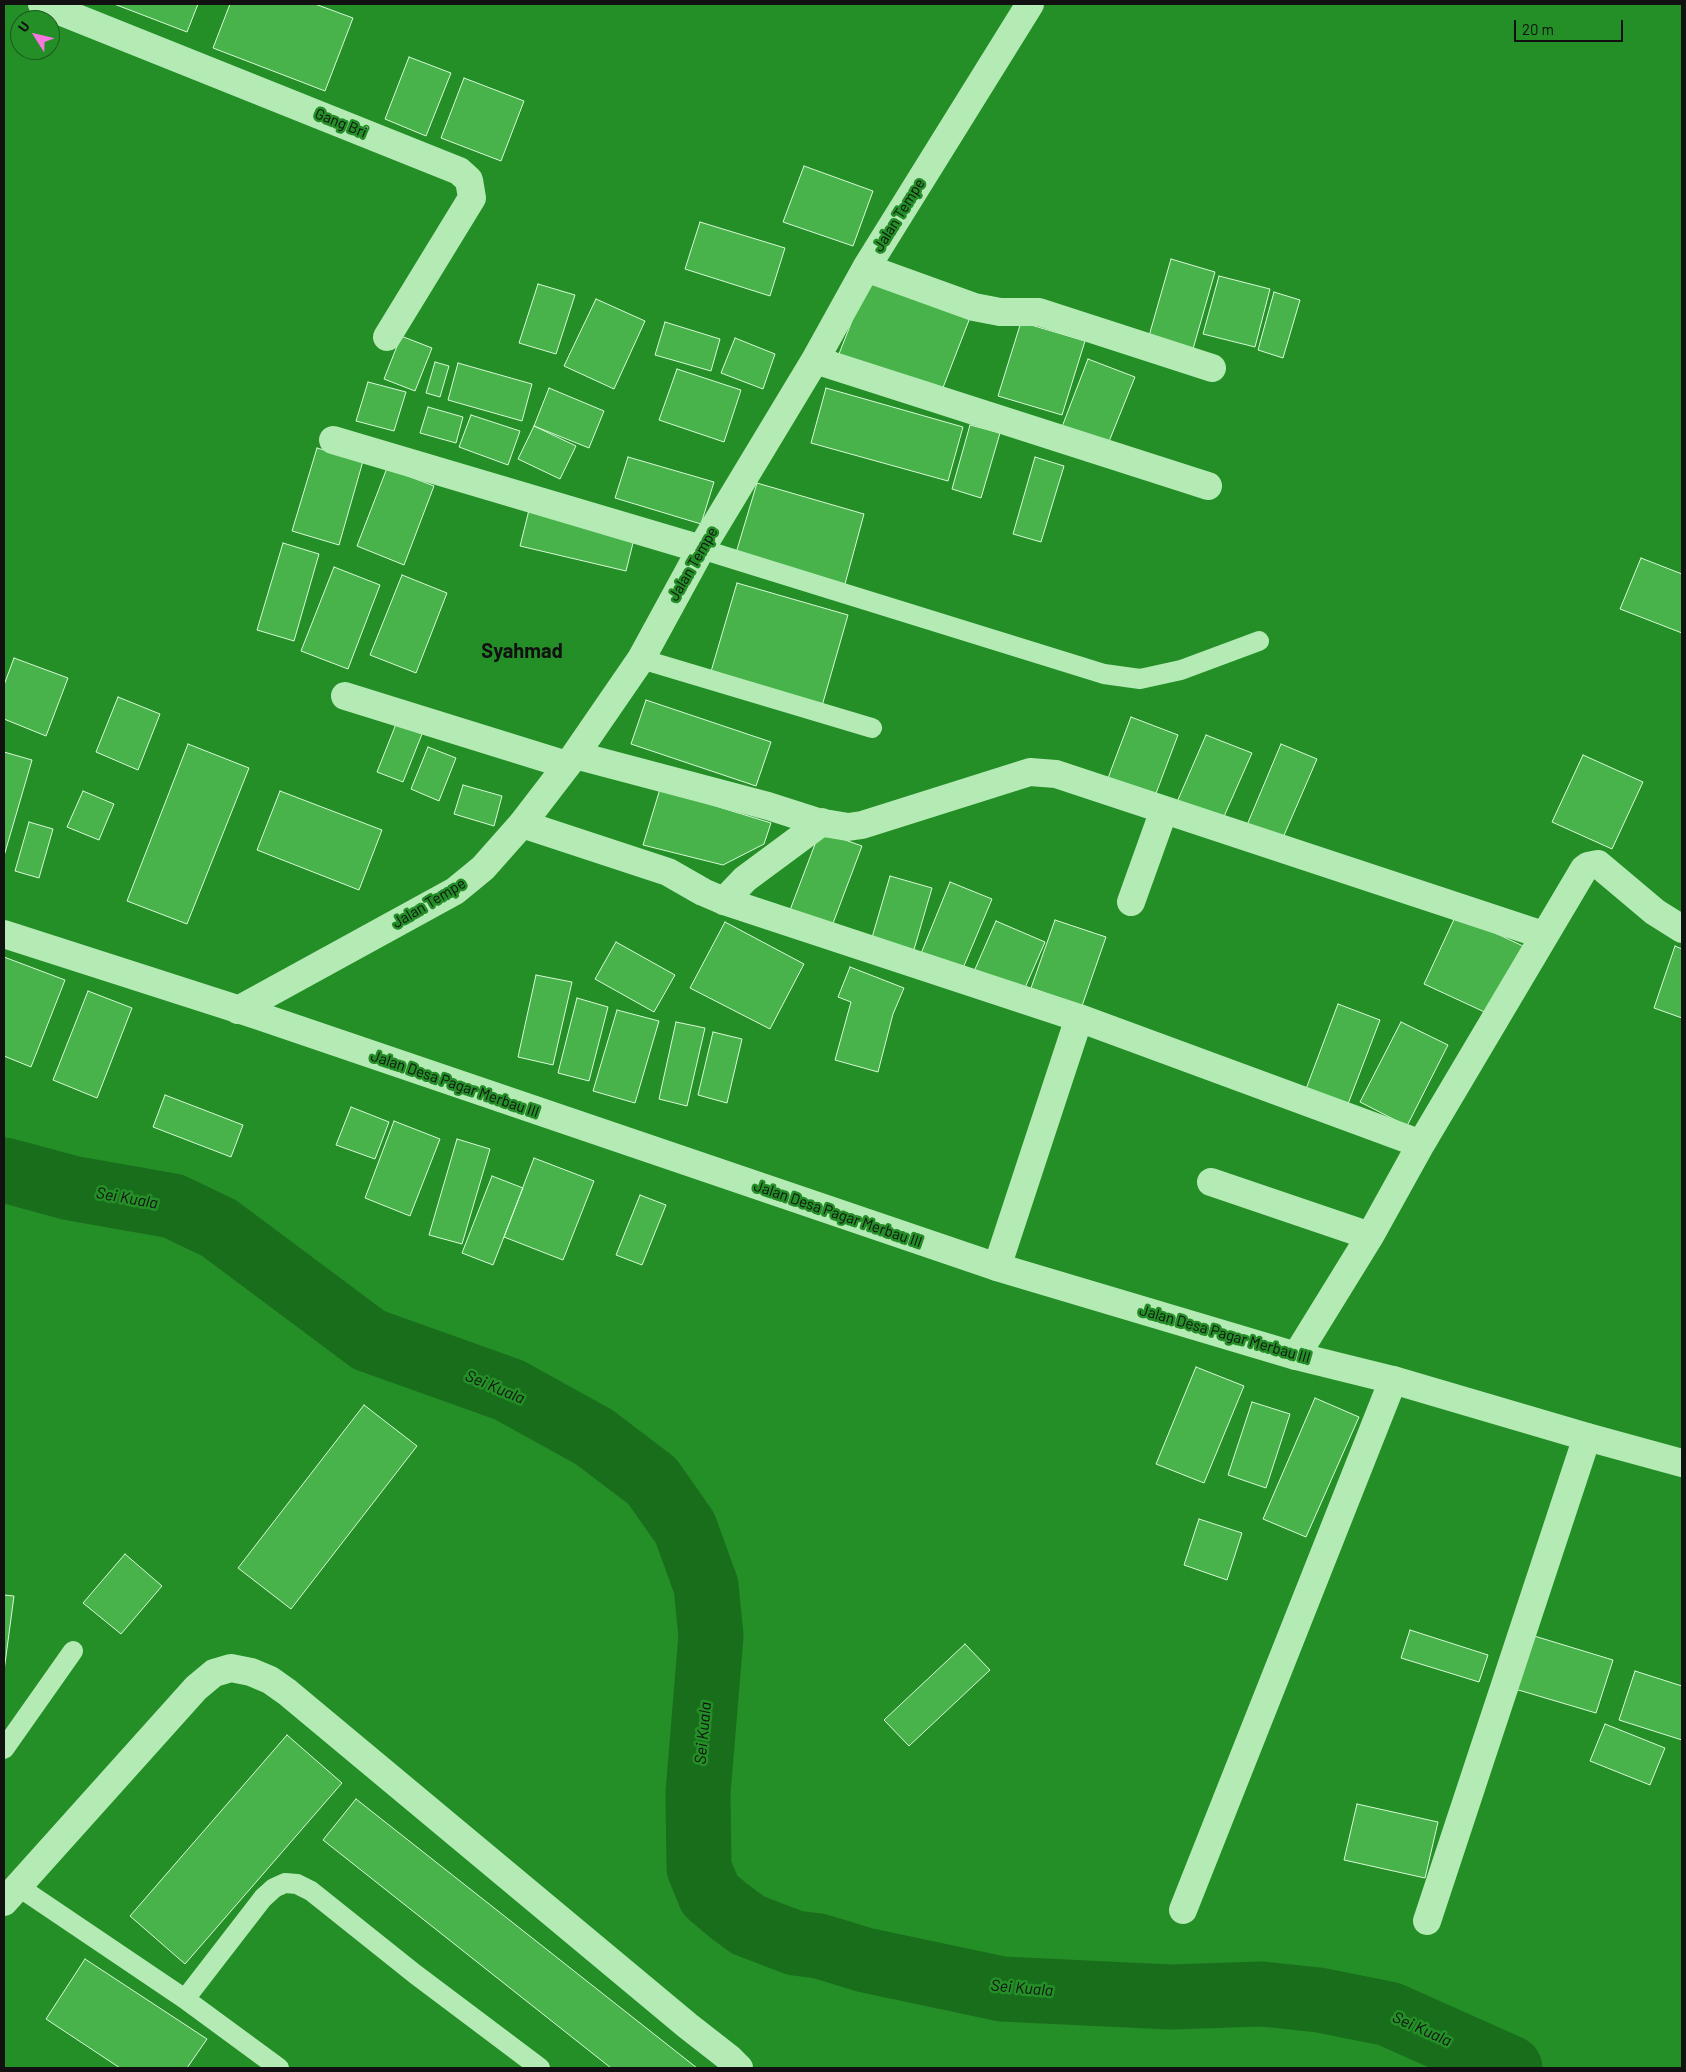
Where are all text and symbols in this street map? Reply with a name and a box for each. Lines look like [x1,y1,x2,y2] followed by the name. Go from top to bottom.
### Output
[10,10,60,60] north arrow
[1516,10,1625,42] scale bar
[14,18,33,35] text: U
[1522,20,1554,38] text: 20 m
[312,104,370,142] street label: Gang Bri
[869,175,929,255] street label: Jalan Tempe
[665,524,721,604] street label: Jalan Tempe
[481,639,563,663] district label: Syahmad
[389,874,469,932] street label: Jalan Tempe
[368,1047,542,1121] street label: Jalan Desa Pagar Merbau III
[751,1177,925,1251] street label: Jalan Desa Pagar Merbau III
[94,1183,160,1213] water label: Sei Kuala
[1137,1301,1313,1367] street label: Jalan Desa Pagar Merbau III
[462,1366,528,1408] water label: Sei Kuala
[691,1701,715,1765] water label: Sei Kuala
[990,1976,1054,2000] water label: Sei Kuala
[1389,2007,1455,2051] water label: Sei Kuala

